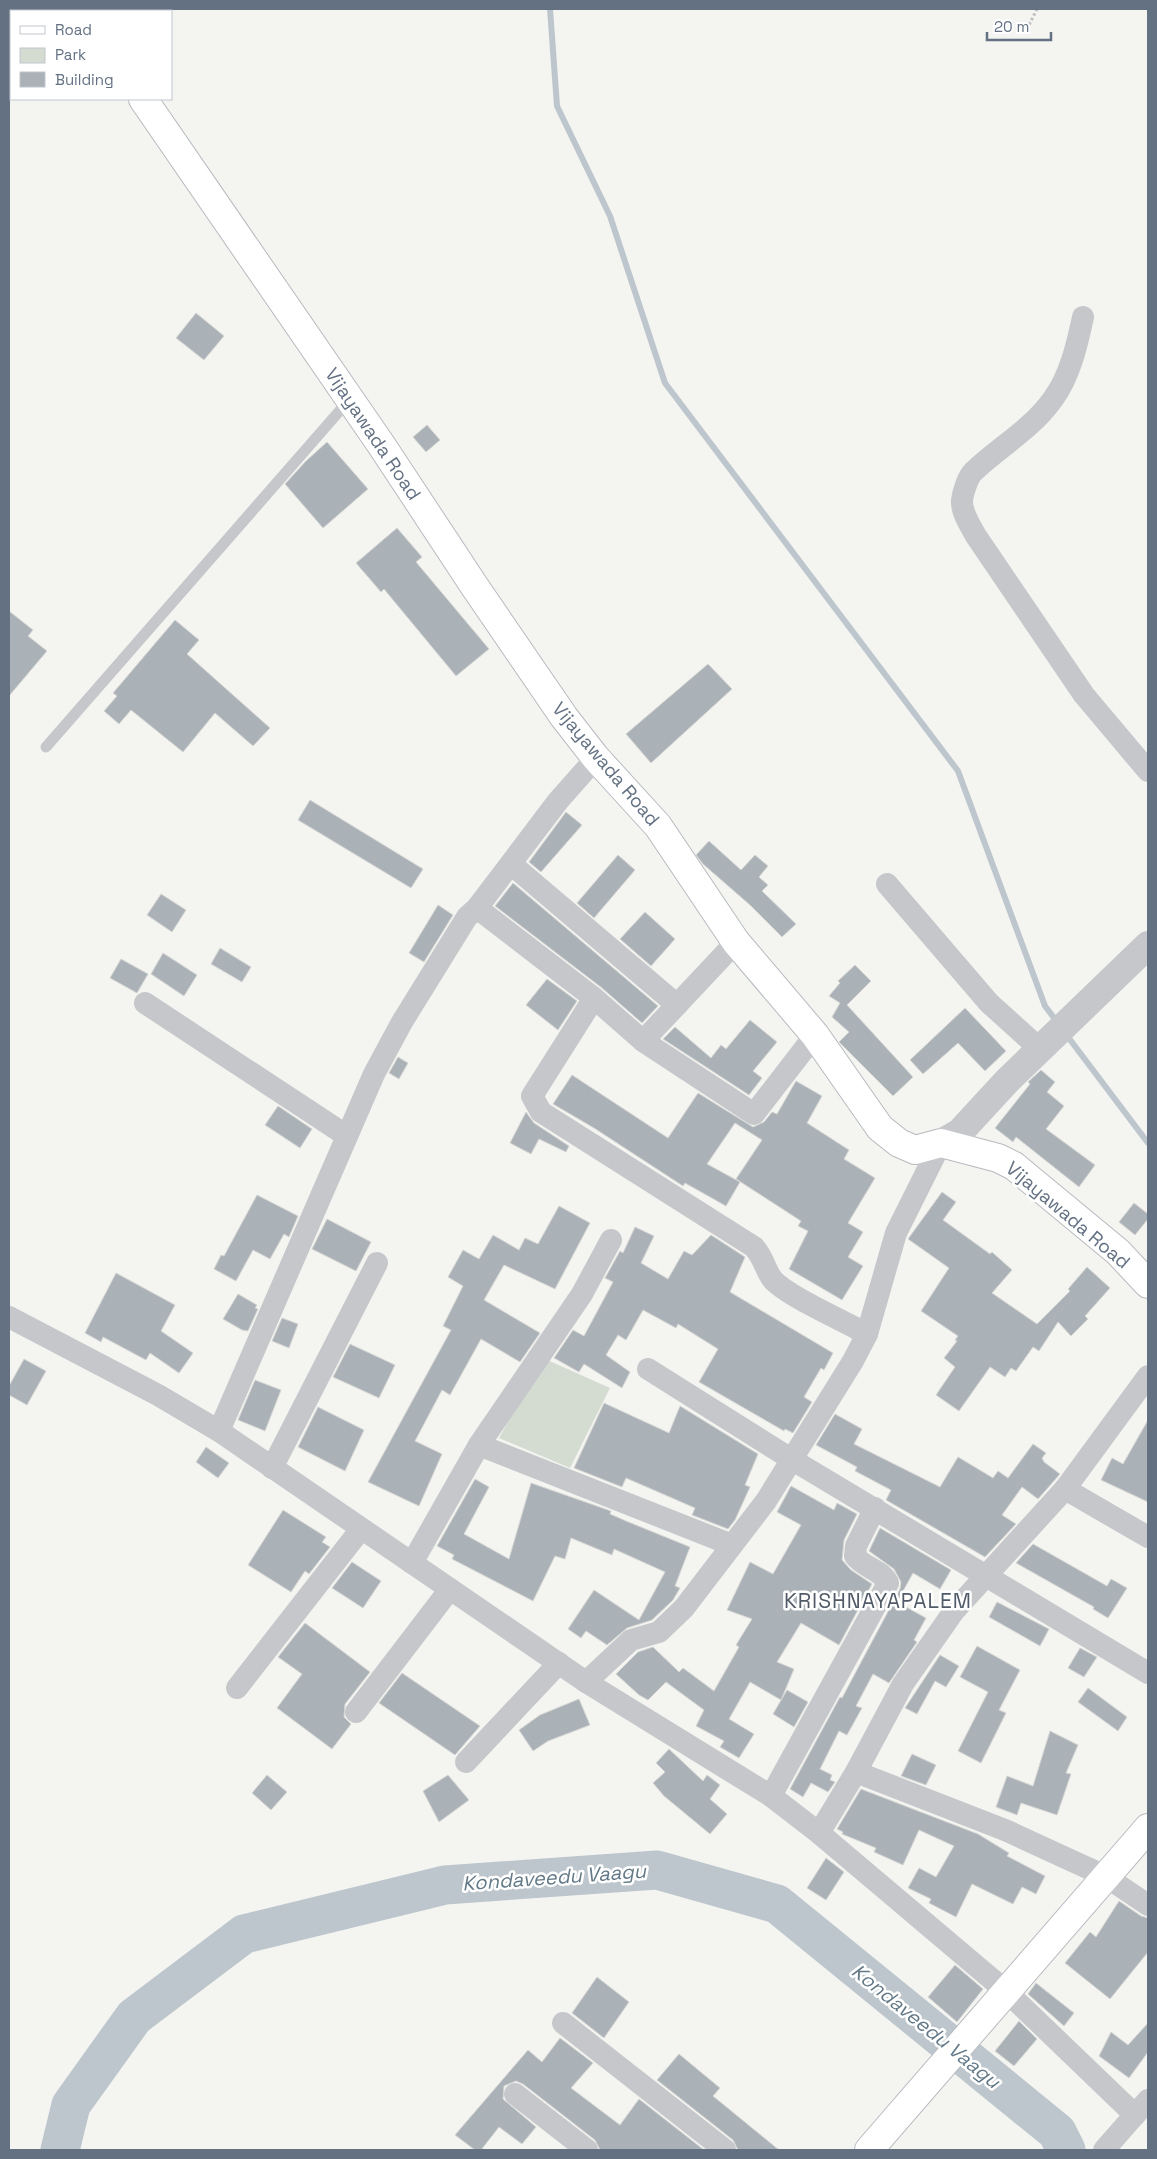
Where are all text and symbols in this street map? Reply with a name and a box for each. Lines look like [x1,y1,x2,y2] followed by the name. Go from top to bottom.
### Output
[10,10,172,100] legend
[987,10,1051,42] scale bar
[994,17,1029,36] text: 20 m
[55,20,92,39] text: Road
[55,45,86,64] text: Park
[55,70,114,89] text: Building
[319,363,427,505] street label: Vijayawada Road
[547,697,665,831] street label: Vijayawada Road
[1001,1156,1135,1274] street label: Vijayawada Road
[784,1587,972,1614] district label: KRISHNAYAPALEM
[461,1857,648,1896] water label: Kondaveedu Vaagu
[846,1958,1007,2095] water label: Kondaveedu Vaagu

